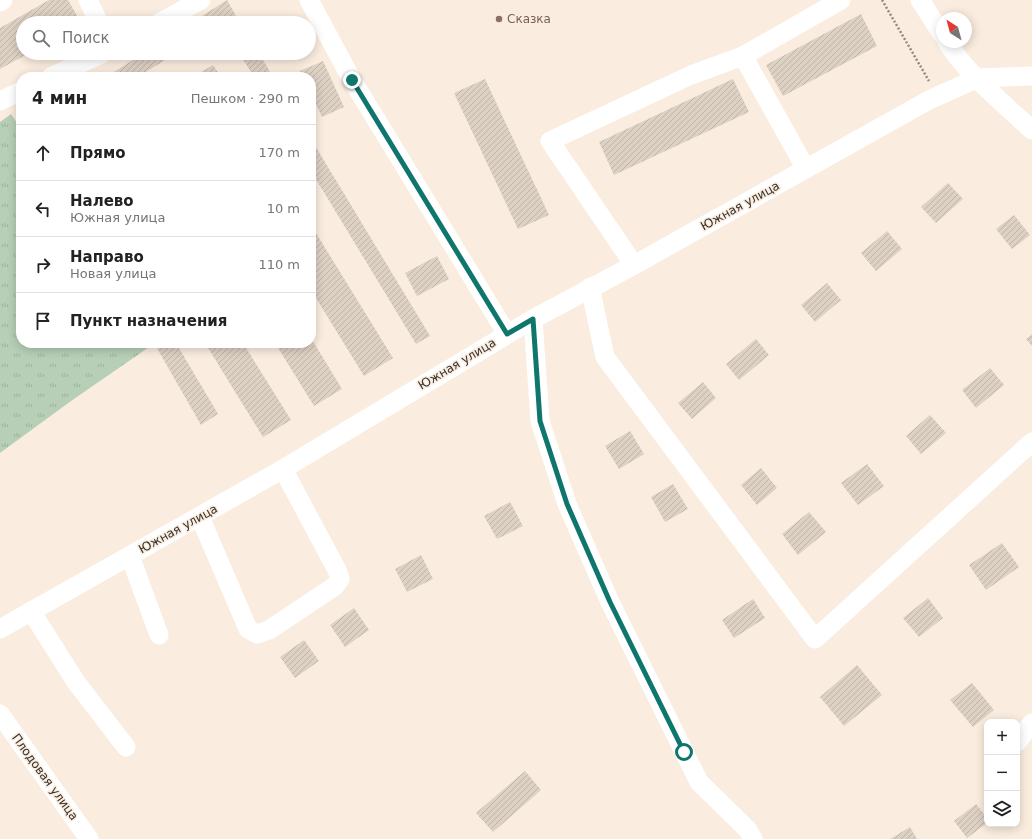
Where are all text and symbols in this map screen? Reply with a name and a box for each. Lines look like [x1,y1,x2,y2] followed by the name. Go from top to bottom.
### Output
[507,12,551,26] place label: Сказка
[936,12,972,48] north arrow
[494,14,504,24] marker: Сказка
[16,16,316,60] search box
[30,27,52,49] icon: search
[62,29,110,47] text: Поиск
[343,71,361,89] route end
[32,88,87,108] text: 4 мин
[191,91,300,106] text: Пешком · 290 m
[32,142,54,164] icon: ahead
[70,144,126,162] text: Прямо
[258,145,300,160] text: 170 m
[698,179,782,233] street label: Южная улица
[70,192,134,210] text: Налево
[32,198,54,220] icon: left
[267,201,300,216] text: 10 m
[70,210,165,225] text: Южная улица
[70,248,144,266] text: Направо
[32,254,54,276] icon: right
[258,257,300,272] text: 110 m
[70,266,157,281] text: Новая улица
[32,310,54,332] icon: arrive
[70,312,227,330] text: Пункт назначения
[416,335,498,393] street label: Южная улица
[136,502,220,556] street label: Южная улица
[984,719,1020,827] map controls
[984,719,1020,755] button: +
[9,731,81,823] street label: Плодовая улица
[675,743,693,761] route start
[984,755,1020,791] button: −
[984,791,1020,827] button: layers

